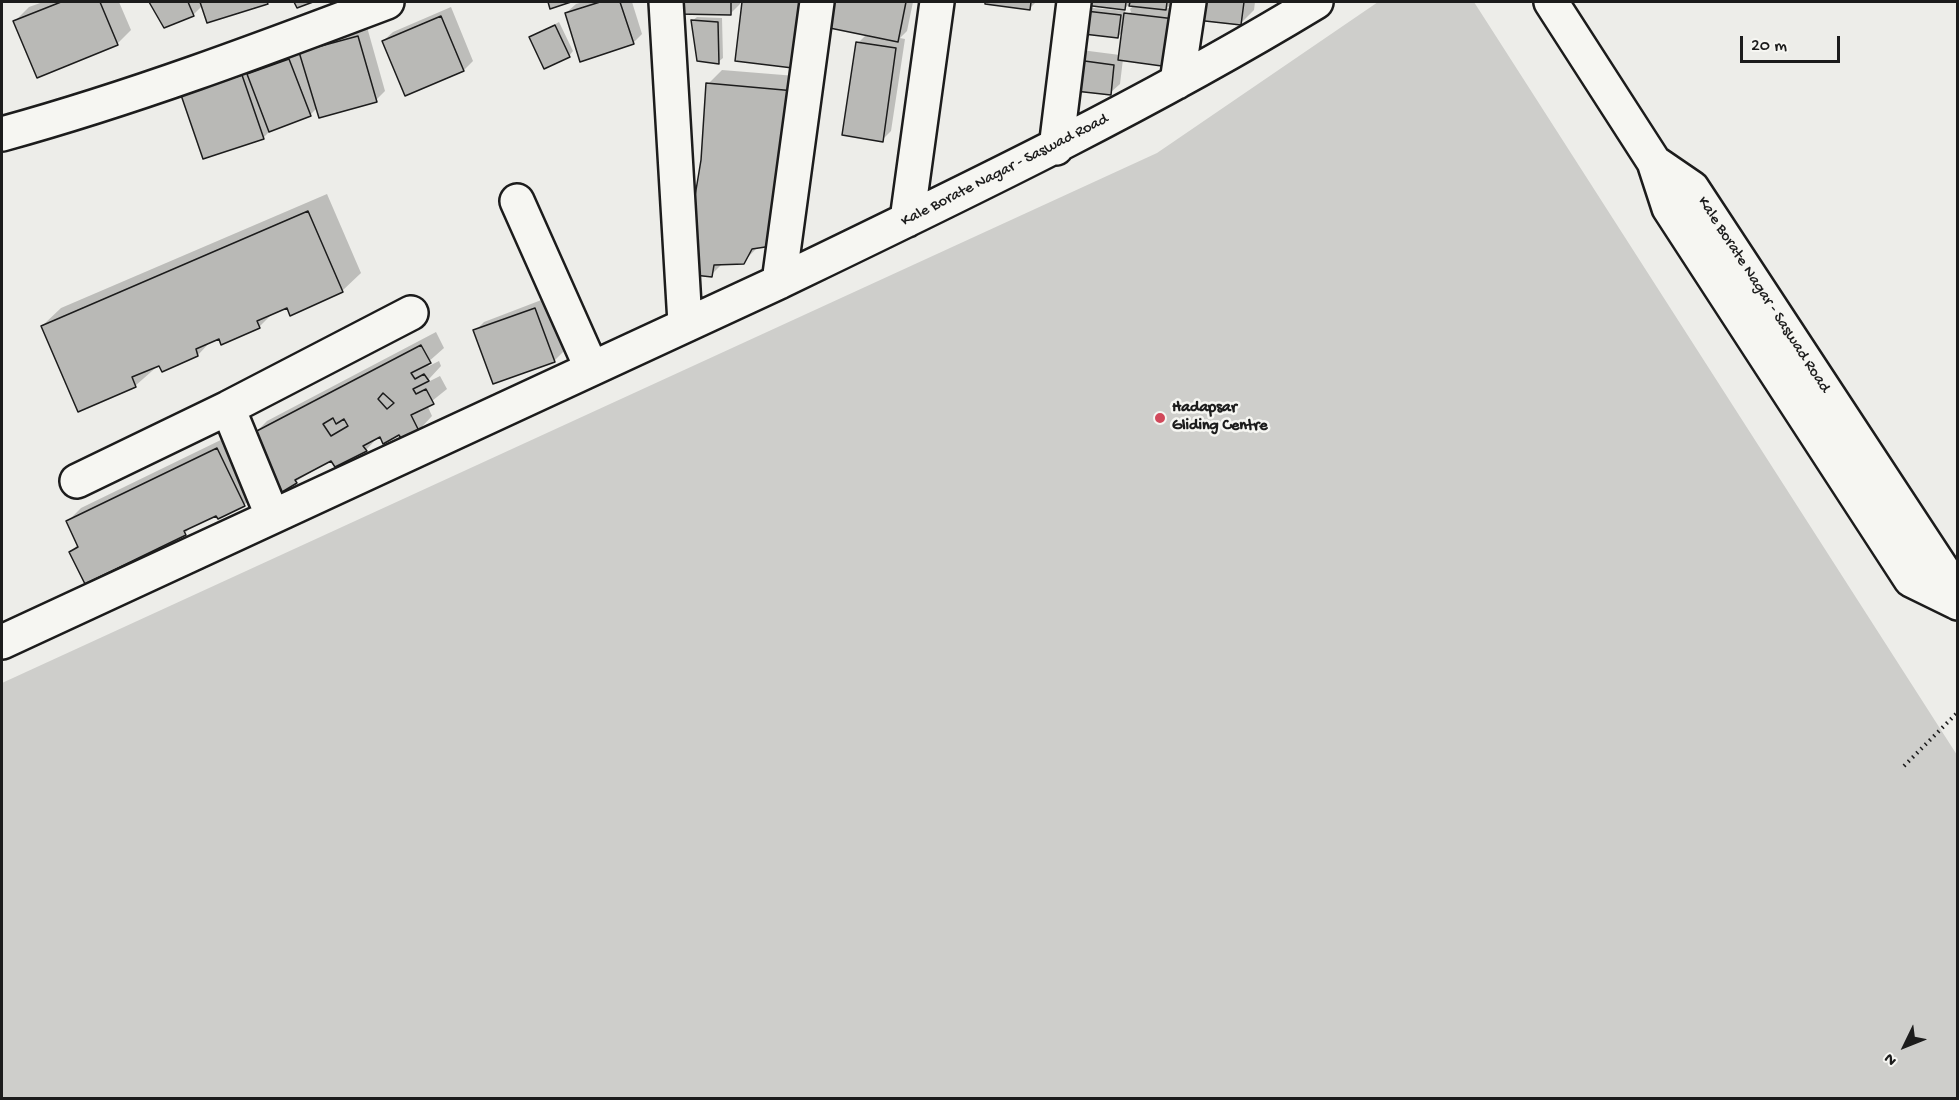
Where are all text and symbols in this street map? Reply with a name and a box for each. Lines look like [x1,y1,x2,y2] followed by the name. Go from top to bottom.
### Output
[1743,24,1844,62] scale bar
[1751,36,1787,57] text: 20 m
[898,110,1112,232] street label: Kale Borate Nagar - Saswad Road
[1692,193,1834,397] street label: Kale Borate Nagar - Saswad Road
[1172,399,1267,437] place label: Hadapsar Gliding Centre
[1153,411,1167,425] marker: Hadapsar Gliding Centre
[1875,1016,1935,1076] north arrow
[1881,1048,1902,1069] text: N

